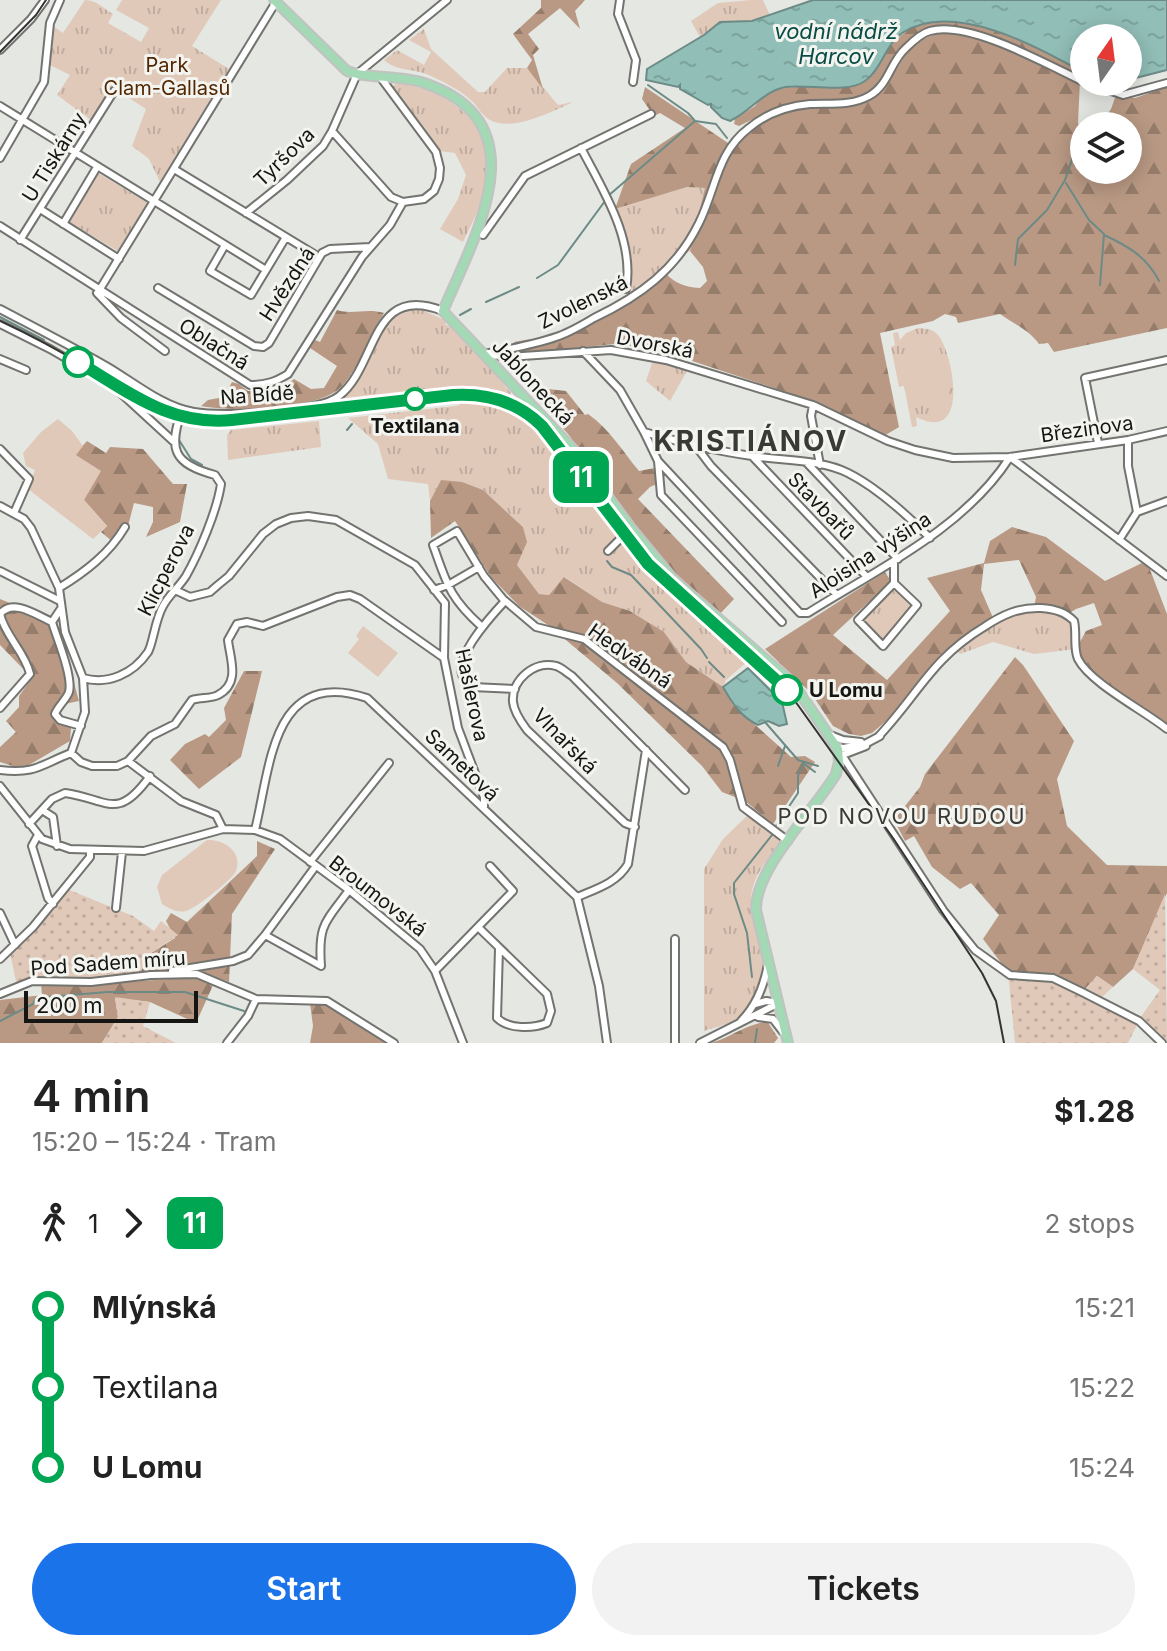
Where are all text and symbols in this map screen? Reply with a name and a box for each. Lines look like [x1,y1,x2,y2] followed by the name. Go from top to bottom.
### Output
[774,18,898,69] water label: vodní nádrž Harcov
[1070,24,1142,96] north arrow
[1070,24,1142,184] map controls
[104,53,230,100] park label: Park Clam-Gallasů
[17,108,91,206] street label: U Tiskárny
[1070,112,1142,184] button: layers
[249,122,319,192] street label: Tyršova
[254,243,320,325] street label: Hvězdná
[534,270,632,334] street label: Zvolenská
[175,313,253,375] street label: Oblačná
[615,325,695,363] street label: Dvorská
[487,334,579,430] street label: Jablonecká
[63,347,93,377] unlabelled marker
[219,380,295,410] street label: Na Bídě
[404,388,426,410] marker: Textilana
[1039,411,1135,447] street label: Březinova
[370,414,460,438] place label: Textilana
[654,423,848,458] district label: KRISTIÁNOV
[545,451,617,503] line badge: 11
[569,460,593,494] text: 11
[783,467,859,545] street label: Stavbařů
[805,507,935,603] street label: Aloisina výšina
[133,520,199,620] street label: Klicperova
[584,618,676,694] street label: Hedvábná
[450,646,494,744] street label: Hašlerova
[772,675,802,705] marker: U Lomu
[809,678,883,702] place label: U Lomu
[528,703,602,779] street label: Vlnařská
[420,724,504,806] street label: Sametová
[777,803,1027,829] district label: POD NOVOU RUDOU
[324,850,432,942] street label: Broumovská
[30,946,186,980] street label: Pod Sadem míru
[24,987,198,1023] scale bar
[36,992,103,1018] text: 200 m
[32,1069,150,1123] text: 4 min
[1054,1093,1135,1129] text: $1.28
[32,1126,276,1157] text: 15:20 – 15:24 · Tram
[32,1201,76,1245] icon: walk
[111,1201,155,1245] icon: forward
[183,1206,207,1240] text: 11
[88,1208,99,1239] text: 1
[1045,1208,1135,1239] text: 2 stops
[92,1289,217,1325] text: Mlýnská
[1075,1292,1135,1323] text: 15:21
[92,1369,219,1405] text: Textilana
[1069,1372,1135,1403] text: 15:22
[92,1449,202,1485] text: U Lomu
[1069,1452,1135,1483] text: 15:24
[32,1543,576,1635] button: Start
[592,1543,1135,1635] button: Tickets

